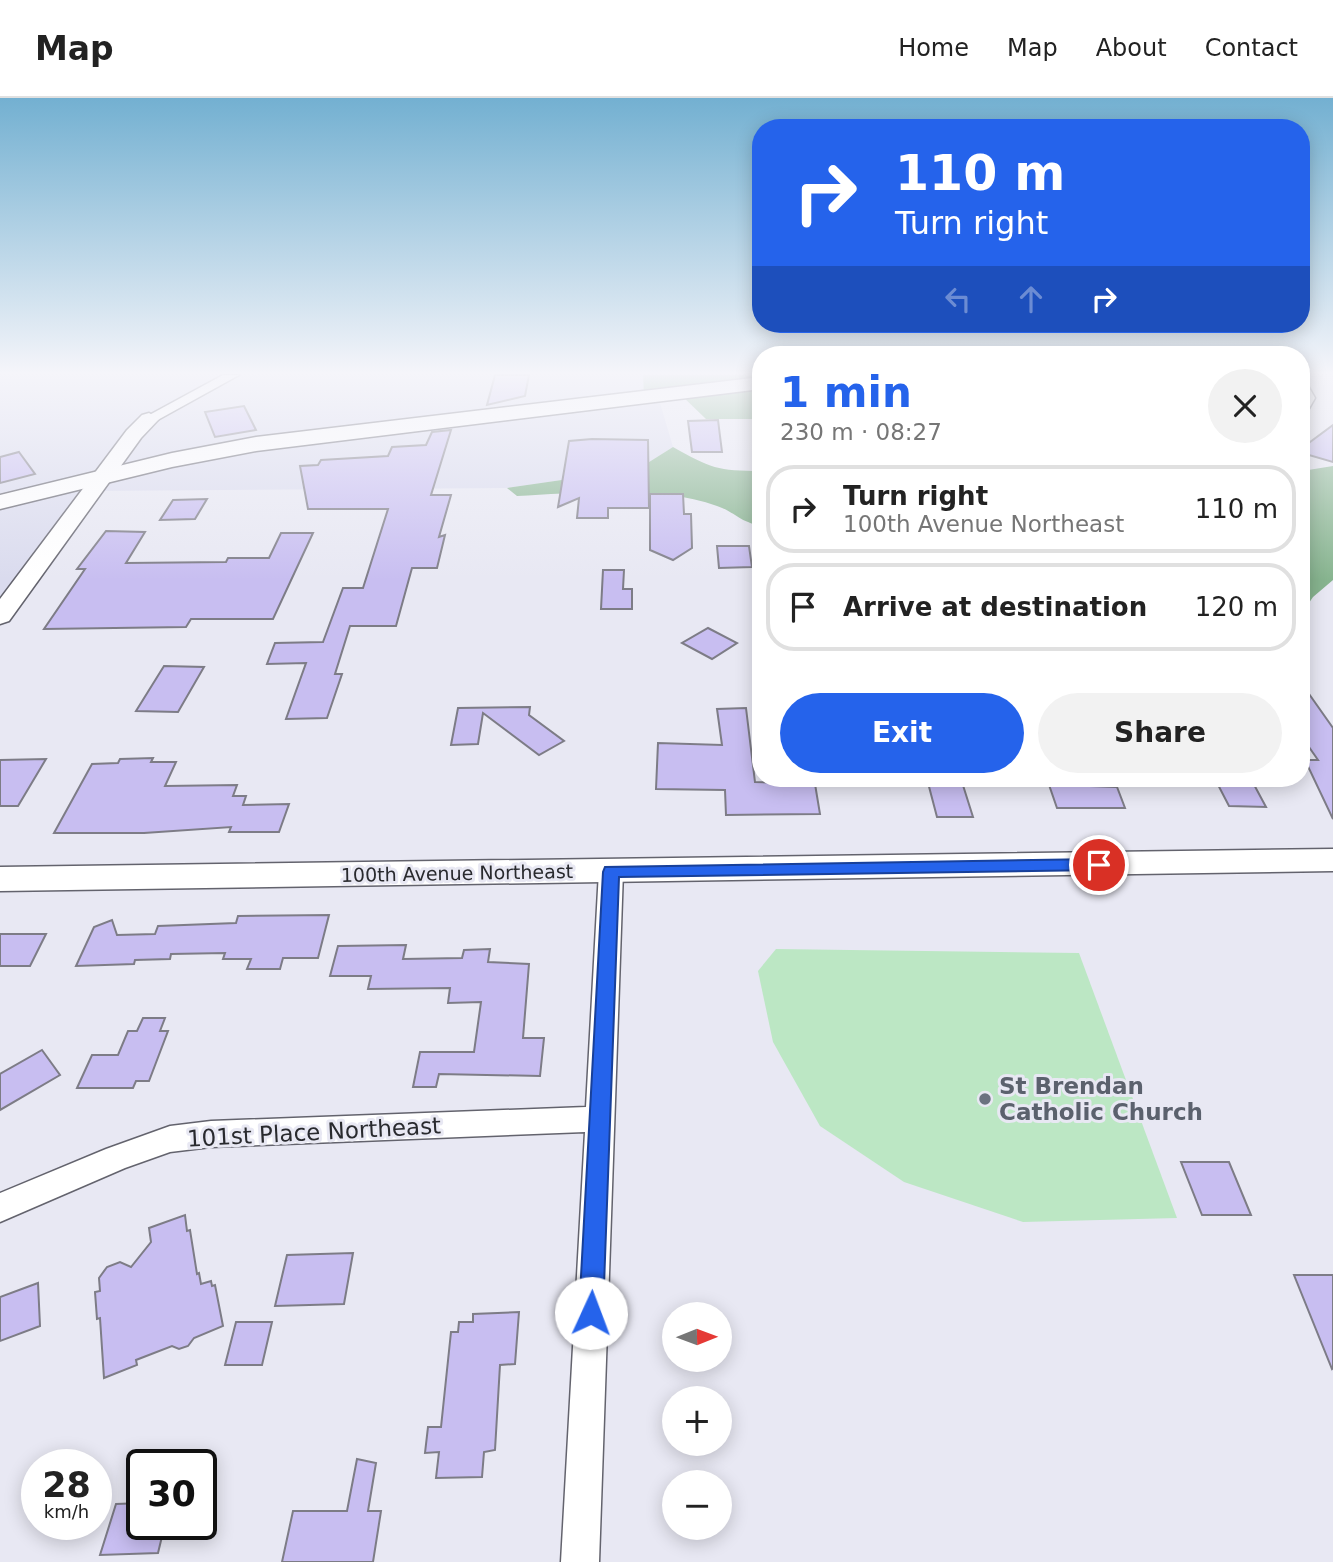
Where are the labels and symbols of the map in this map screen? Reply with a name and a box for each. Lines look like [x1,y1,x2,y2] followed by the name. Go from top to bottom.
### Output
[1069,835,1129,895] pin
[341,860,573,886] street label: 100th Avenue Northeast
[999,1073,1203,1125] place label: St Brendan Catholic Church
[977,1091,993,1107] marker: St Brendan Catholic Church
[186,1112,442,1152] street label: 101st Place Northeast
[554,1276,628,1350] position arrow
[662,1302,732,1372] north arrow
[126,1449,217,1540] speed limit sign: 30

